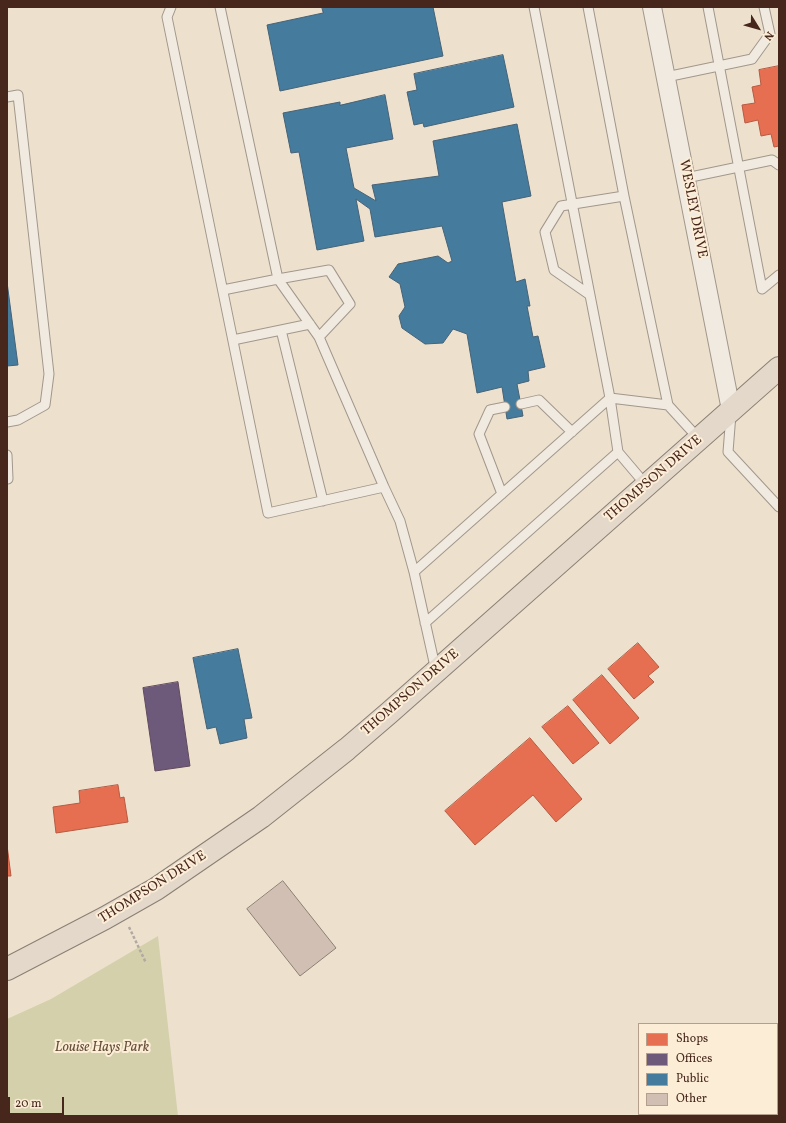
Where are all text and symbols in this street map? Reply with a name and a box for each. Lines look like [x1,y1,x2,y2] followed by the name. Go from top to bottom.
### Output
[738,8,778,48] north arrow
[760,28,776,43] text: N
[674,158,710,260] street label: WESLEY DRIVE
[602,432,706,526] street label: THOMPSON DRIVE
[359,646,463,740] street label: THOMPSON DRIVE
[96,848,210,928] street label: THOMPSON DRIVE
[638,1023,778,1115] legend
[676,1031,708,1047] text: Shops
[55,1040,149,1056] park label: Louise Hays Park
[676,1051,712,1067] text: Offices
[676,1071,709,1087] text: Public
[10,1089,66,1115] scale bar
[676,1091,707,1107] text: Other
[15,1096,42,1112] text: 20 m

